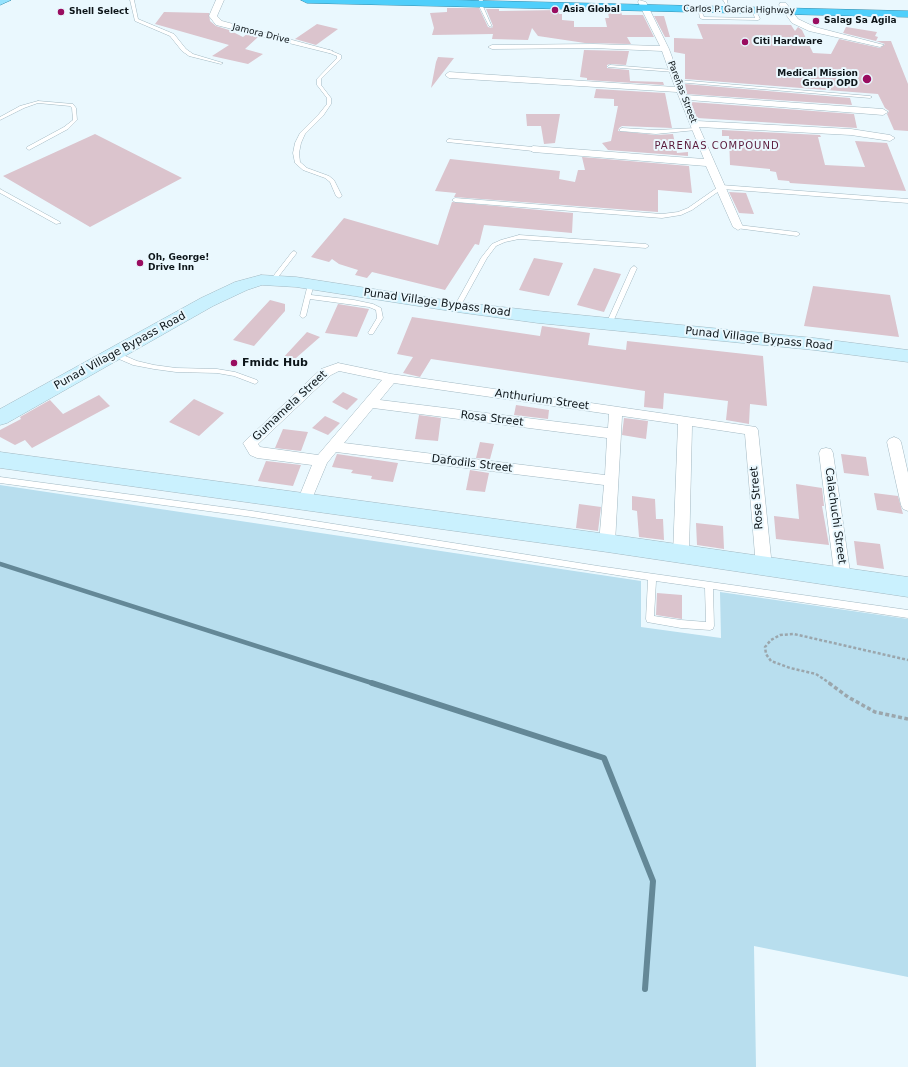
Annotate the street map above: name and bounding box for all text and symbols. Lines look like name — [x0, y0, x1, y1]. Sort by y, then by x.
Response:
street label: Carlos P. Garcia Highway — [683, 4, 795, 16]
marker: Asia Global — [550, 5, 560, 15]
place label: Asia Global — [563, 5, 620, 15]
marker: Shell Select — [56, 7, 66, 17]
place label: Shell Select — [69, 7, 129, 17]
marker: Salag Sa Agila — [811, 16, 821, 26]
place label: Salag Sa Agila — [824, 16, 897, 26]
street label: Jamora Drive — [231, 22, 291, 46]
marker: Citi Hardware — [740, 37, 750, 47]
place label: Citi Hardware — [753, 37, 823, 47]
street label: Pareñas Street — [665, 59, 699, 125]
place label: Medical Mission Group OPD — [777, 69, 858, 90]
marker: Medical Mission Group OPD — [861, 73, 873, 85]
district label: PAREÑAS COMPOUND — [654, 140, 780, 152]
place label: Oh, George! Drive Inn — [148, 253, 209, 274]
marker: Oh, George! Drive Inn — [135, 258, 145, 268]
street label: Punad Village Bypass Road — [363, 286, 511, 320]
street label: Punad Village Bypass Road — [52, 309, 188, 393]
street label: Punad Village Bypass Road — [685, 325, 833, 353]
place label: Fmidc Hub — [242, 356, 308, 370]
marker: Fmidc Hub — [229, 358, 239, 368]
street label: Gumamela Street — [250, 368, 330, 444]
street label: Anthurium Street — [494, 387, 590, 413]
street label: Rosa Street — [460, 409, 524, 429]
street label: Dafodils Street — [431, 452, 513, 476]
street label: Rose Street — [748, 466, 766, 530]
street label: Calachuchi Street — [822, 467, 848, 565]

